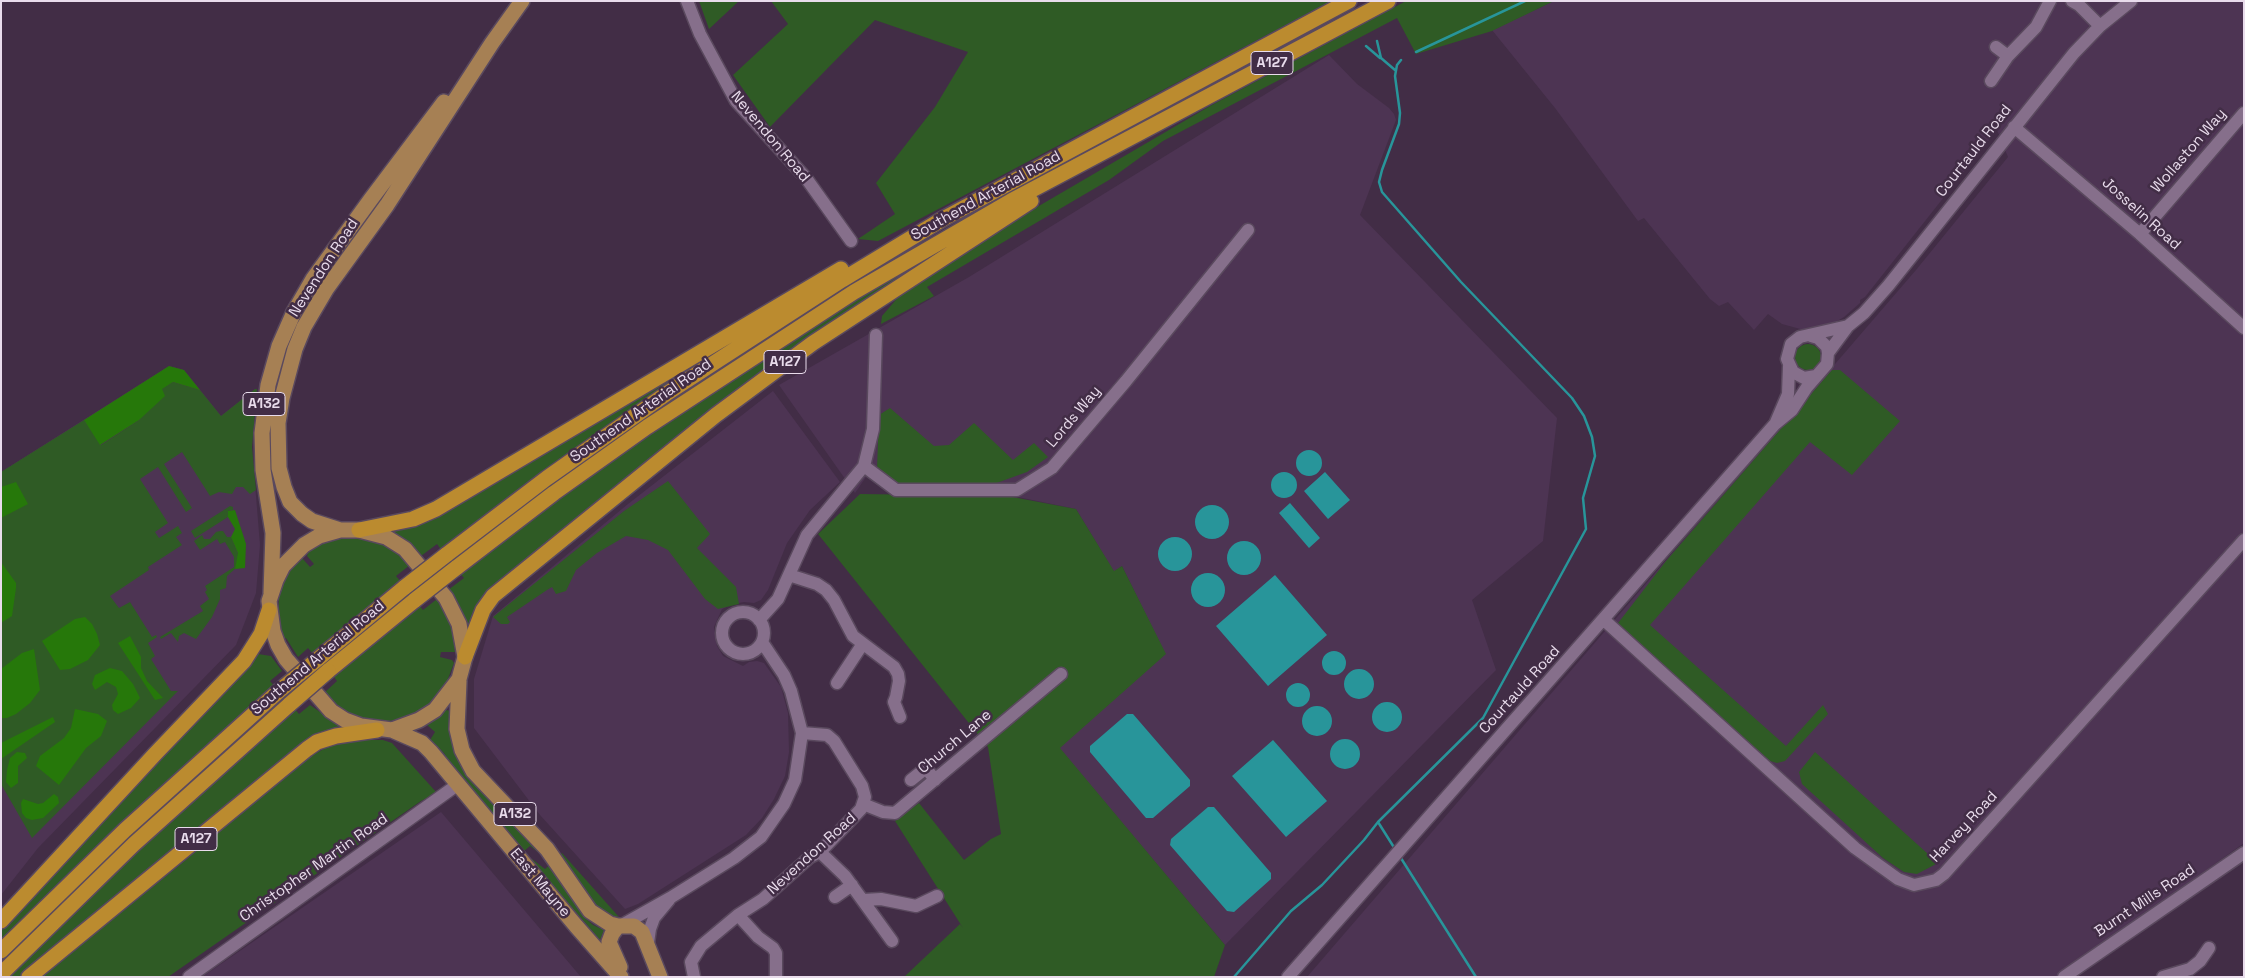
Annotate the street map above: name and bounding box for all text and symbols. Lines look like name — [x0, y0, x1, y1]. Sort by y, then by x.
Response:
road number: A127 — [1251, 52, 1293, 74]
street label: Nevendon Road — [727, 88, 813, 186]
street label: Courtauld Road — [1932, 101, 2016, 201]
street label: Wollaston Way — [2148, 105, 2230, 197]
street label: Southend Arterial Road — [908, 147, 1064, 245]
street label: Josselin Road — [2098, 174, 2184, 254]
street label: Nevendon Road — [286, 216, 362, 320]
road number: A127 — [764, 351, 806, 374]
street label: Southend Arterial Road — [567, 355, 715, 467]
street label: Lords Way — [1043, 383, 1105, 451]
road number: A132 — [243, 392, 285, 416]
street label: Southend Arterial Road — [248, 597, 388, 719]
street label: Courtauld Road — [1476, 642, 1564, 738]
street label: Church Lane — [915, 706, 995, 778]
street label: Harvey Road — [1927, 788, 2001, 866]
road number: A132 — [494, 802, 536, 826]
street label: Nevendon Road — [764, 809, 860, 899]
street label: Christopher Martin Road — [236, 810, 392, 926]
road number: A127 — [175, 828, 217, 851]
street label: East Mayne — [506, 845, 574, 921]
street label: Burnt Mills Road — [2091, 861, 2199, 941]

